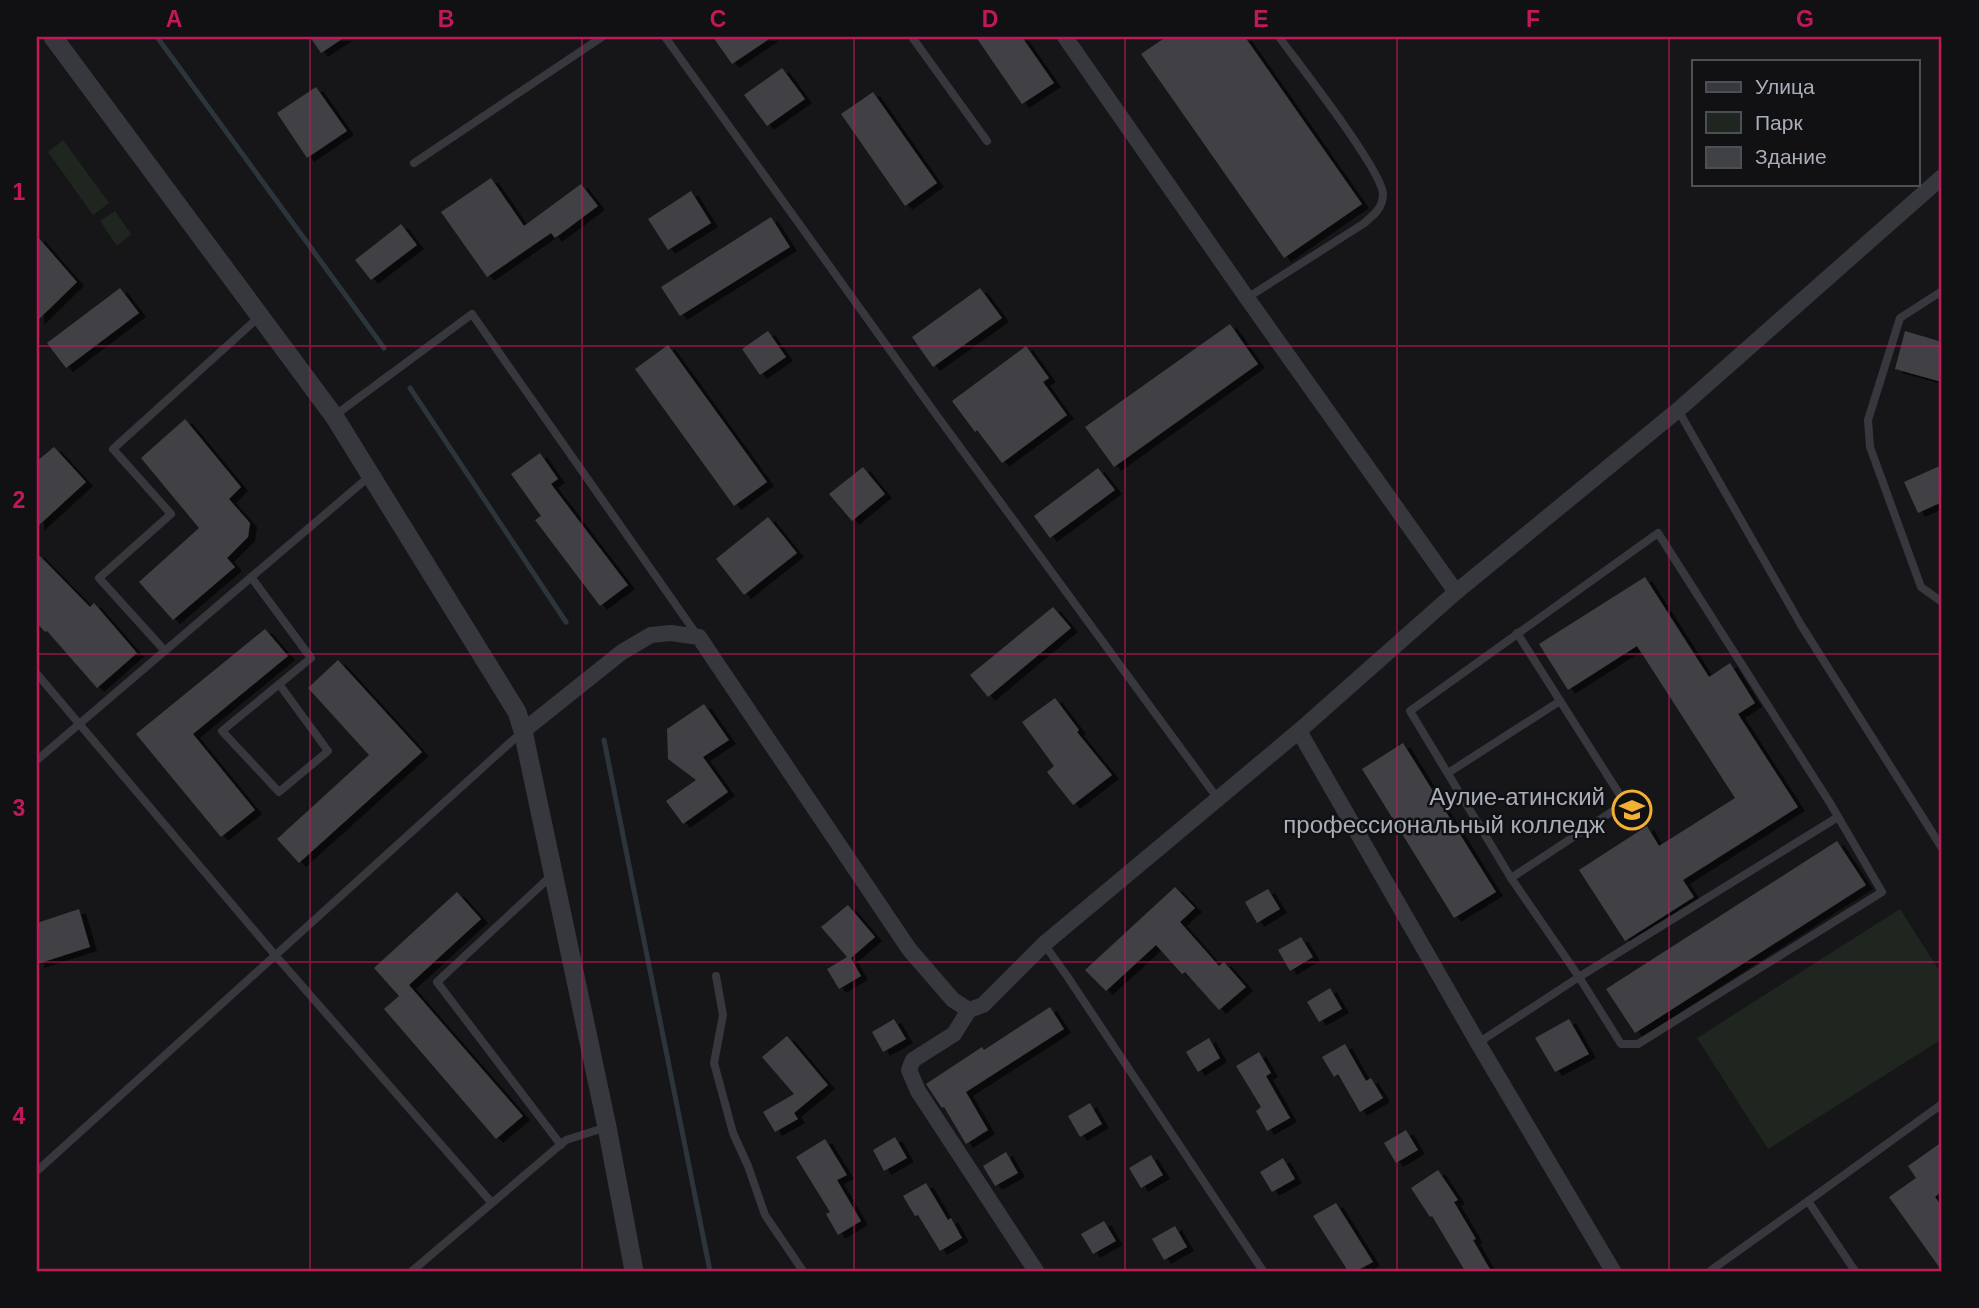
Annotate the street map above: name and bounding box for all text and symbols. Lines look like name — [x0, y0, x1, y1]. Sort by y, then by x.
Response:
text: A — [166, 6, 182, 32]
text: B — [438, 6, 454, 32]
text: C — [710, 6, 726, 32]
text: D — [982, 6, 998, 32]
text: E — [1253, 6, 1269, 32]
text: F — [1526, 6, 1540, 32]
text: G — [1796, 6, 1814, 32]
legend — [1692, 60, 1920, 186]
text: Улица — [1755, 75, 1815, 98]
text: Парк — [1755, 111, 1803, 134]
text: Здание — [1755, 145, 1827, 168]
text: 1 — [13, 179, 26, 205]
text: 2 — [13, 487, 25, 513]
place label: Аулие-атинский профессиональный колледж — [1283, 783, 1605, 838]
school or university icon: Аулие-атинский профессиональный колледж — [1611, 789, 1653, 831]
text: 3 — [13, 795, 25, 821]
text: 4 — [13, 1103, 26, 1129]

